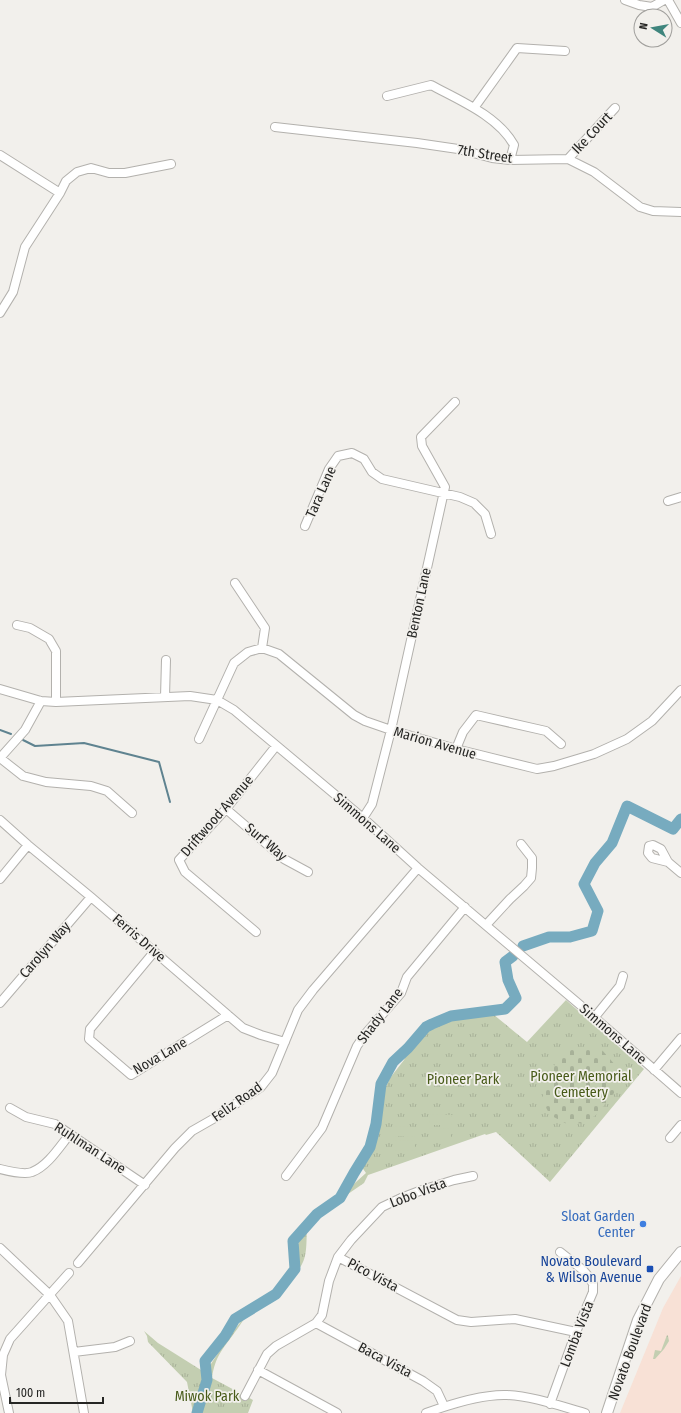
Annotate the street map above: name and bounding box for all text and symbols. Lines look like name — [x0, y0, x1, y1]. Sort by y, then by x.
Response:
north arrow — [633, 8, 673, 48]
text: N — [637, 22, 651, 31]
street label: Ike Court — [568, 108, 616, 158]
street label: 7th Street — [456, 141, 514, 167]
street label: Tara Lane — [302, 464, 340, 520]
street label: Benton Lane — [403, 566, 435, 640]
street label: Marion Avenue — [392, 723, 478, 763]
street label: Driftwood Avenue — [177, 772, 257, 860]
street label: Simmons Lane — [330, 789, 404, 857]
street label: Surf Way — [242, 820, 291, 865]
street label: Ferris Drive — [109, 910, 169, 966]
street label: Carolyn Way — [16, 918, 75, 982]
street label: Shady Lane — [354, 985, 407, 1047]
street label: Simmons Lane — [576, 1000, 650, 1068]
street label: Nova Lane — [130, 1034, 190, 1078]
park label: Pioneer Memorial Cemetery — [530, 1068, 632, 1101]
park label: Pioneer Park — [427, 1071, 500, 1088]
street label: Feliz Road — [209, 1079, 265, 1125]
street label: Ruhlman Lane — [51, 1119, 129, 1177]
street label: Lobo Vista — [387, 1174, 449, 1212]
place label: Sloat Garden Center — [561, 1208, 635, 1241]
marker: Sloat Garden Center — [638, 1219, 648, 1229]
place label: Novato Boulevard & Wilson Avenue — [541, 1253, 642, 1286]
street label: Pico Vista — [345, 1255, 401, 1296]
marker: Novato Boulevard & Wilson Avenue — [645, 1264, 655, 1274]
street label: Lomba Vista — [557, 1298, 597, 1369]
street label: Novato Boulevard — [605, 1301, 655, 1403]
street label: Baca Vista — [355, 1339, 415, 1381]
scale bar — [10, 1379, 103, 1405]
text: 100 m — [16, 1386, 45, 1400]
park label: Miwok Park — [175, 1388, 240, 1405]

